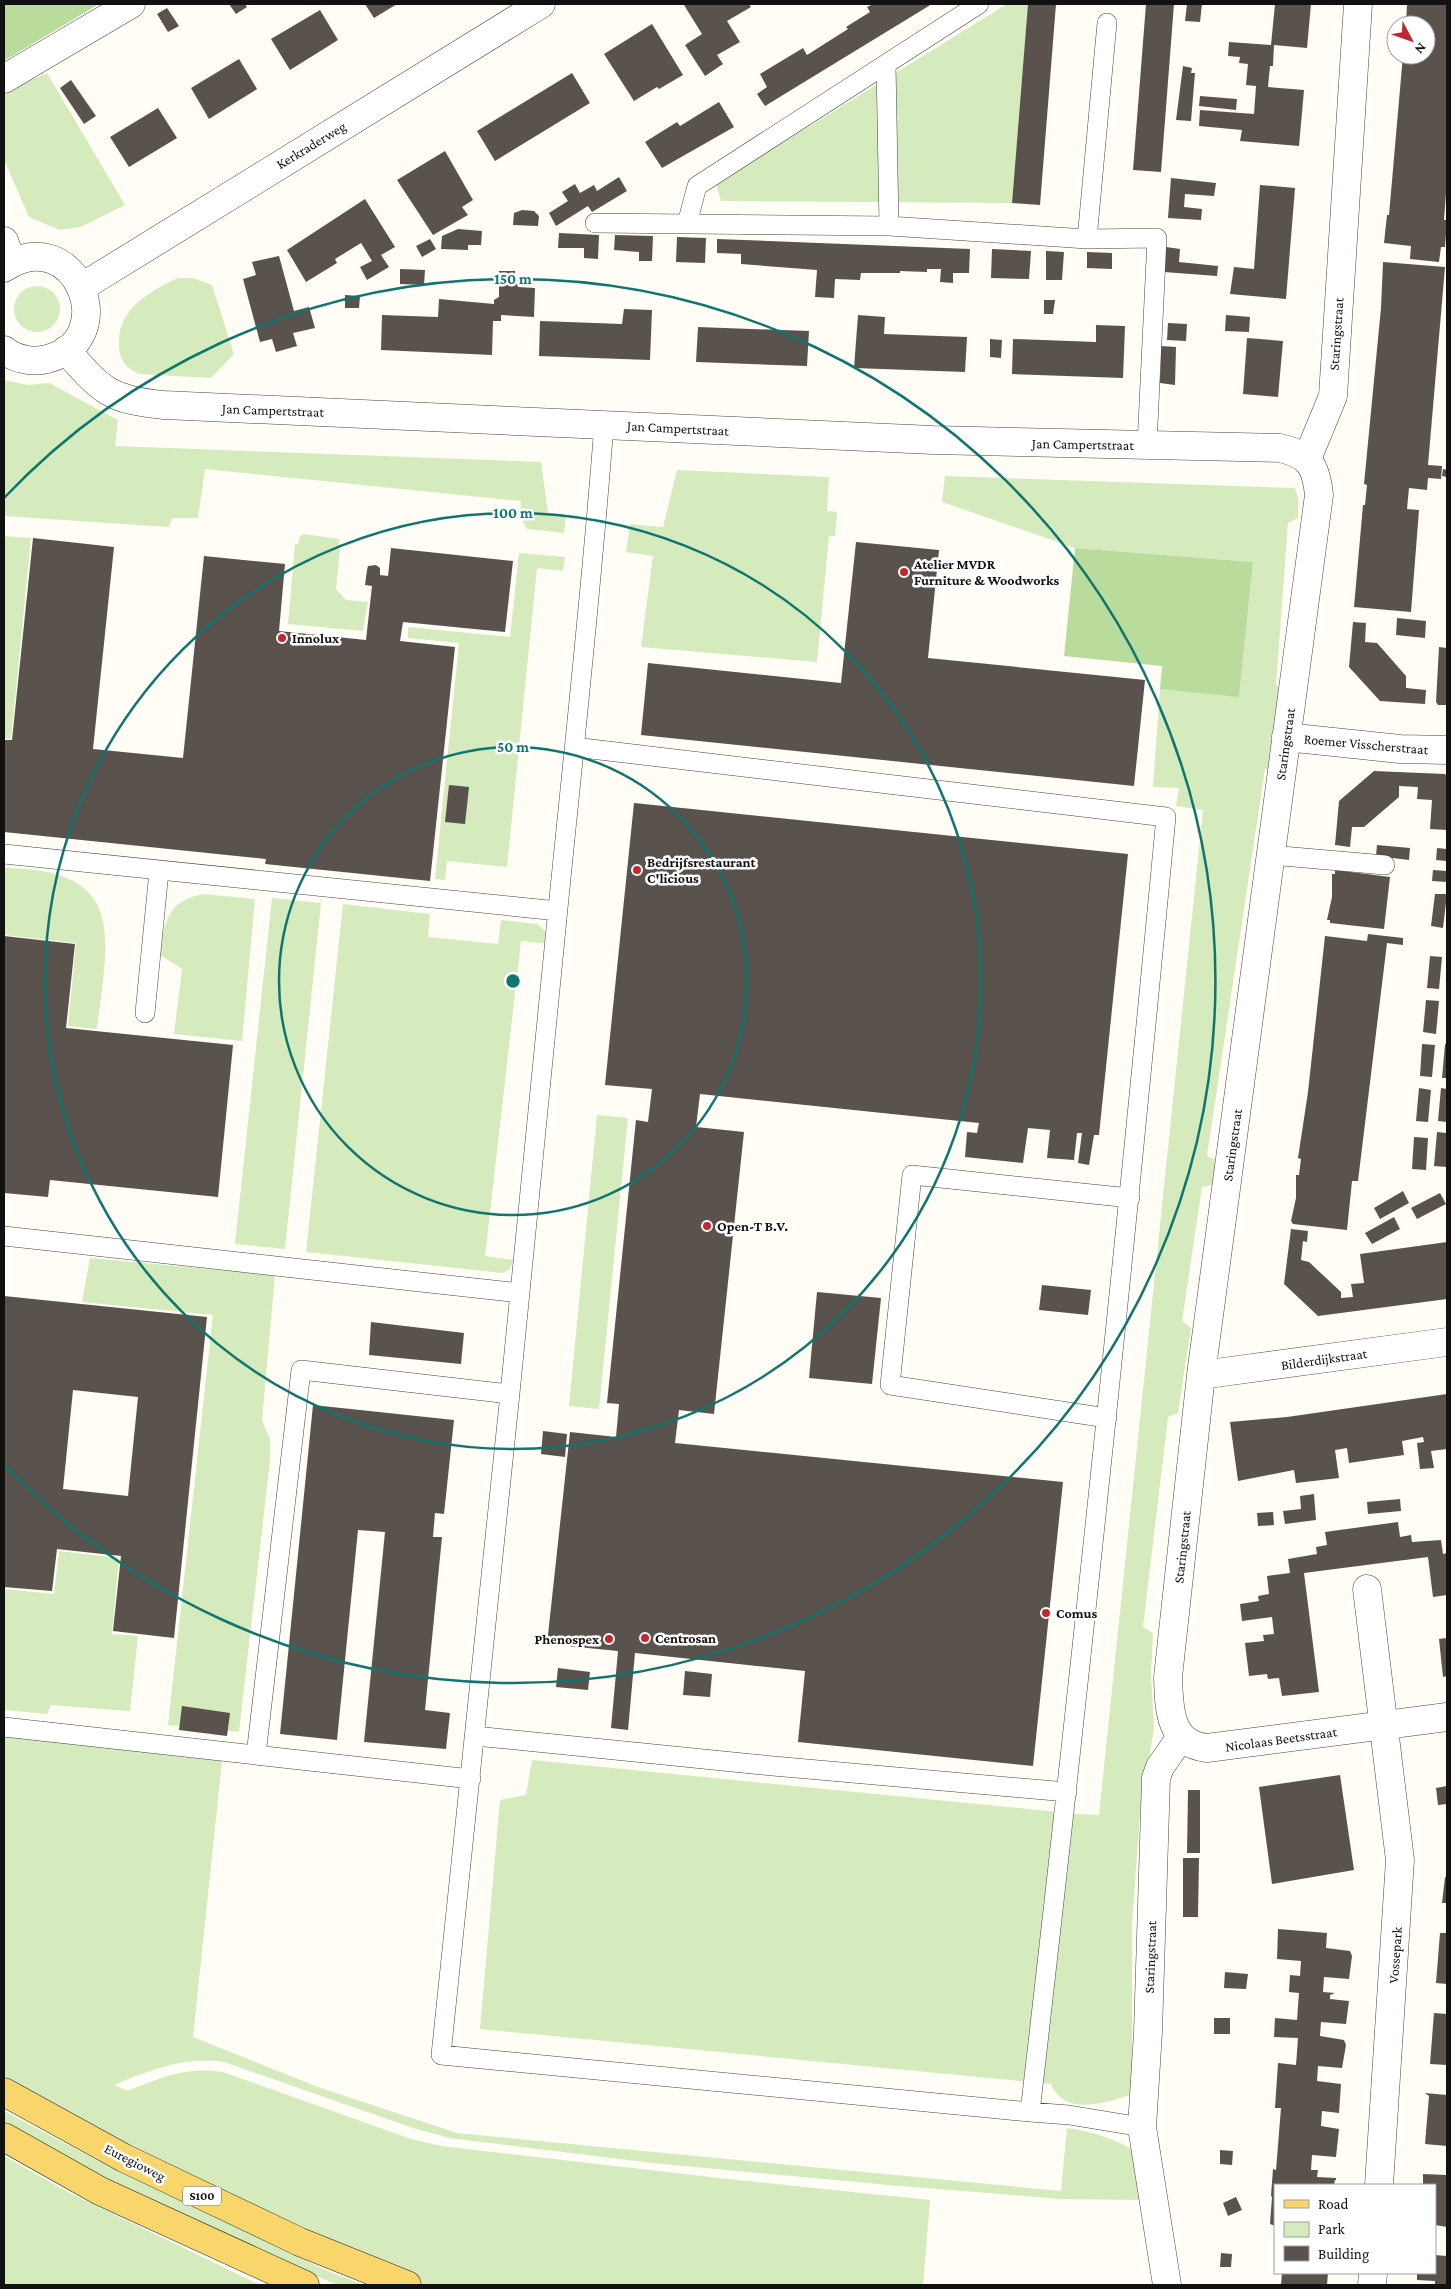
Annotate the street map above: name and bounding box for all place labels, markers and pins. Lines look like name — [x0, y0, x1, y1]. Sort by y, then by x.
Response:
place label: Atelier MVDR Furniture & Woodworks — [913, 556, 1059, 588]
marker: Atelier MVDR Furniture & Woodworks — [898, 566, 910, 578]
place label: Innolux — [292, 630, 340, 646]
marker: Innolux — [276, 632, 288, 644]
place label: Bedrijfsrestaurant C'licious — [647, 854, 757, 886]
marker: Bedrijfsrestaurant C'licious — [631, 864, 643, 876]
centre of rings — [504, 972, 522, 990]
place label: Open-T B.V. — [717, 1218, 788, 1234]
marker: Open-T B.V. — [701, 1220, 713, 1232]
place label: Comus — [1056, 1605, 1098, 1621]
marker: Comus — [1040, 1607, 1052, 1619]
place label: Centrosan — [655, 1630, 716, 1646]
place label: Phenospex — [535, 1631, 600, 1647]
marker: Centrosan — [639, 1632, 651, 1644]
marker: Phenospex — [603, 1633, 615, 1645]

